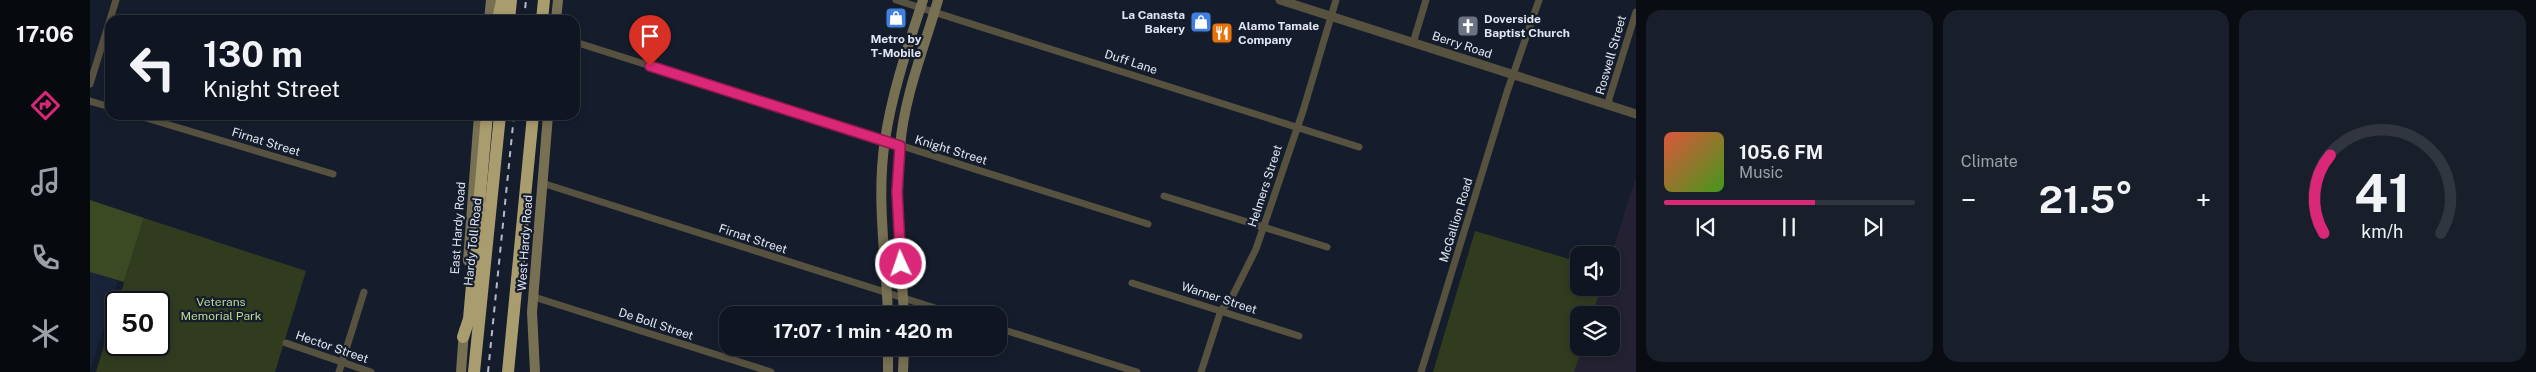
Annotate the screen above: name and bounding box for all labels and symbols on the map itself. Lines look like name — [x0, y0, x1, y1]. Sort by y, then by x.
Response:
shop icon: Metro by T-Mobile — [884, 6, 908, 30]
place label: La Canasta Bakery — [1122, 8, 1185, 36]
shop icon: La Canasta Bakery — [1189, 10, 1213, 34]
place label: Doverside Baptist Church — [1484, 12, 1570, 40]
street label: Roswell Street — [1593, 13, 1629, 96]
church icon: Doverside Baptist Church — [1456, 14, 1480, 38]
pin — [629, 15, 671, 66]
place label: Alamo Tamale Company — [1238, 19, 1319, 47]
restaurant icon: Alamo Tamale Company — [1210, 21, 1234, 45]
street label: Berry Road — [1430, 29, 1494, 61]
place label: Metro by T-Mobile — [871, 32, 922, 60]
street label: Duff Lane — [1103, 47, 1159, 77]
street label: Firnat Street — [230, 125, 302, 159]
street label: Knight Street — [913, 132, 989, 168]
street label: Helmers Street — [1245, 143, 1285, 229]
street label: McGallion Road — [1437, 176, 1475, 264]
street label: East Hardy Road — [448, 181, 468, 275]
street label: West Hardy Road — [515, 194, 535, 292]
street label: Hardy Toll Road — [461, 197, 485, 287]
street label: Firnat Street — [717, 221, 789, 257]
position arrow — [874, 237, 926, 289]
street label: Warner Street — [1179, 279, 1259, 317]
speed limit sign: 50 — [105, 291, 170, 356]
park label: Veterans Memorial Park — [181, 295, 262, 323]
street label: De Boll Street — [617, 305, 696, 343]
street label: Hector Street — [294, 328, 371, 366]

